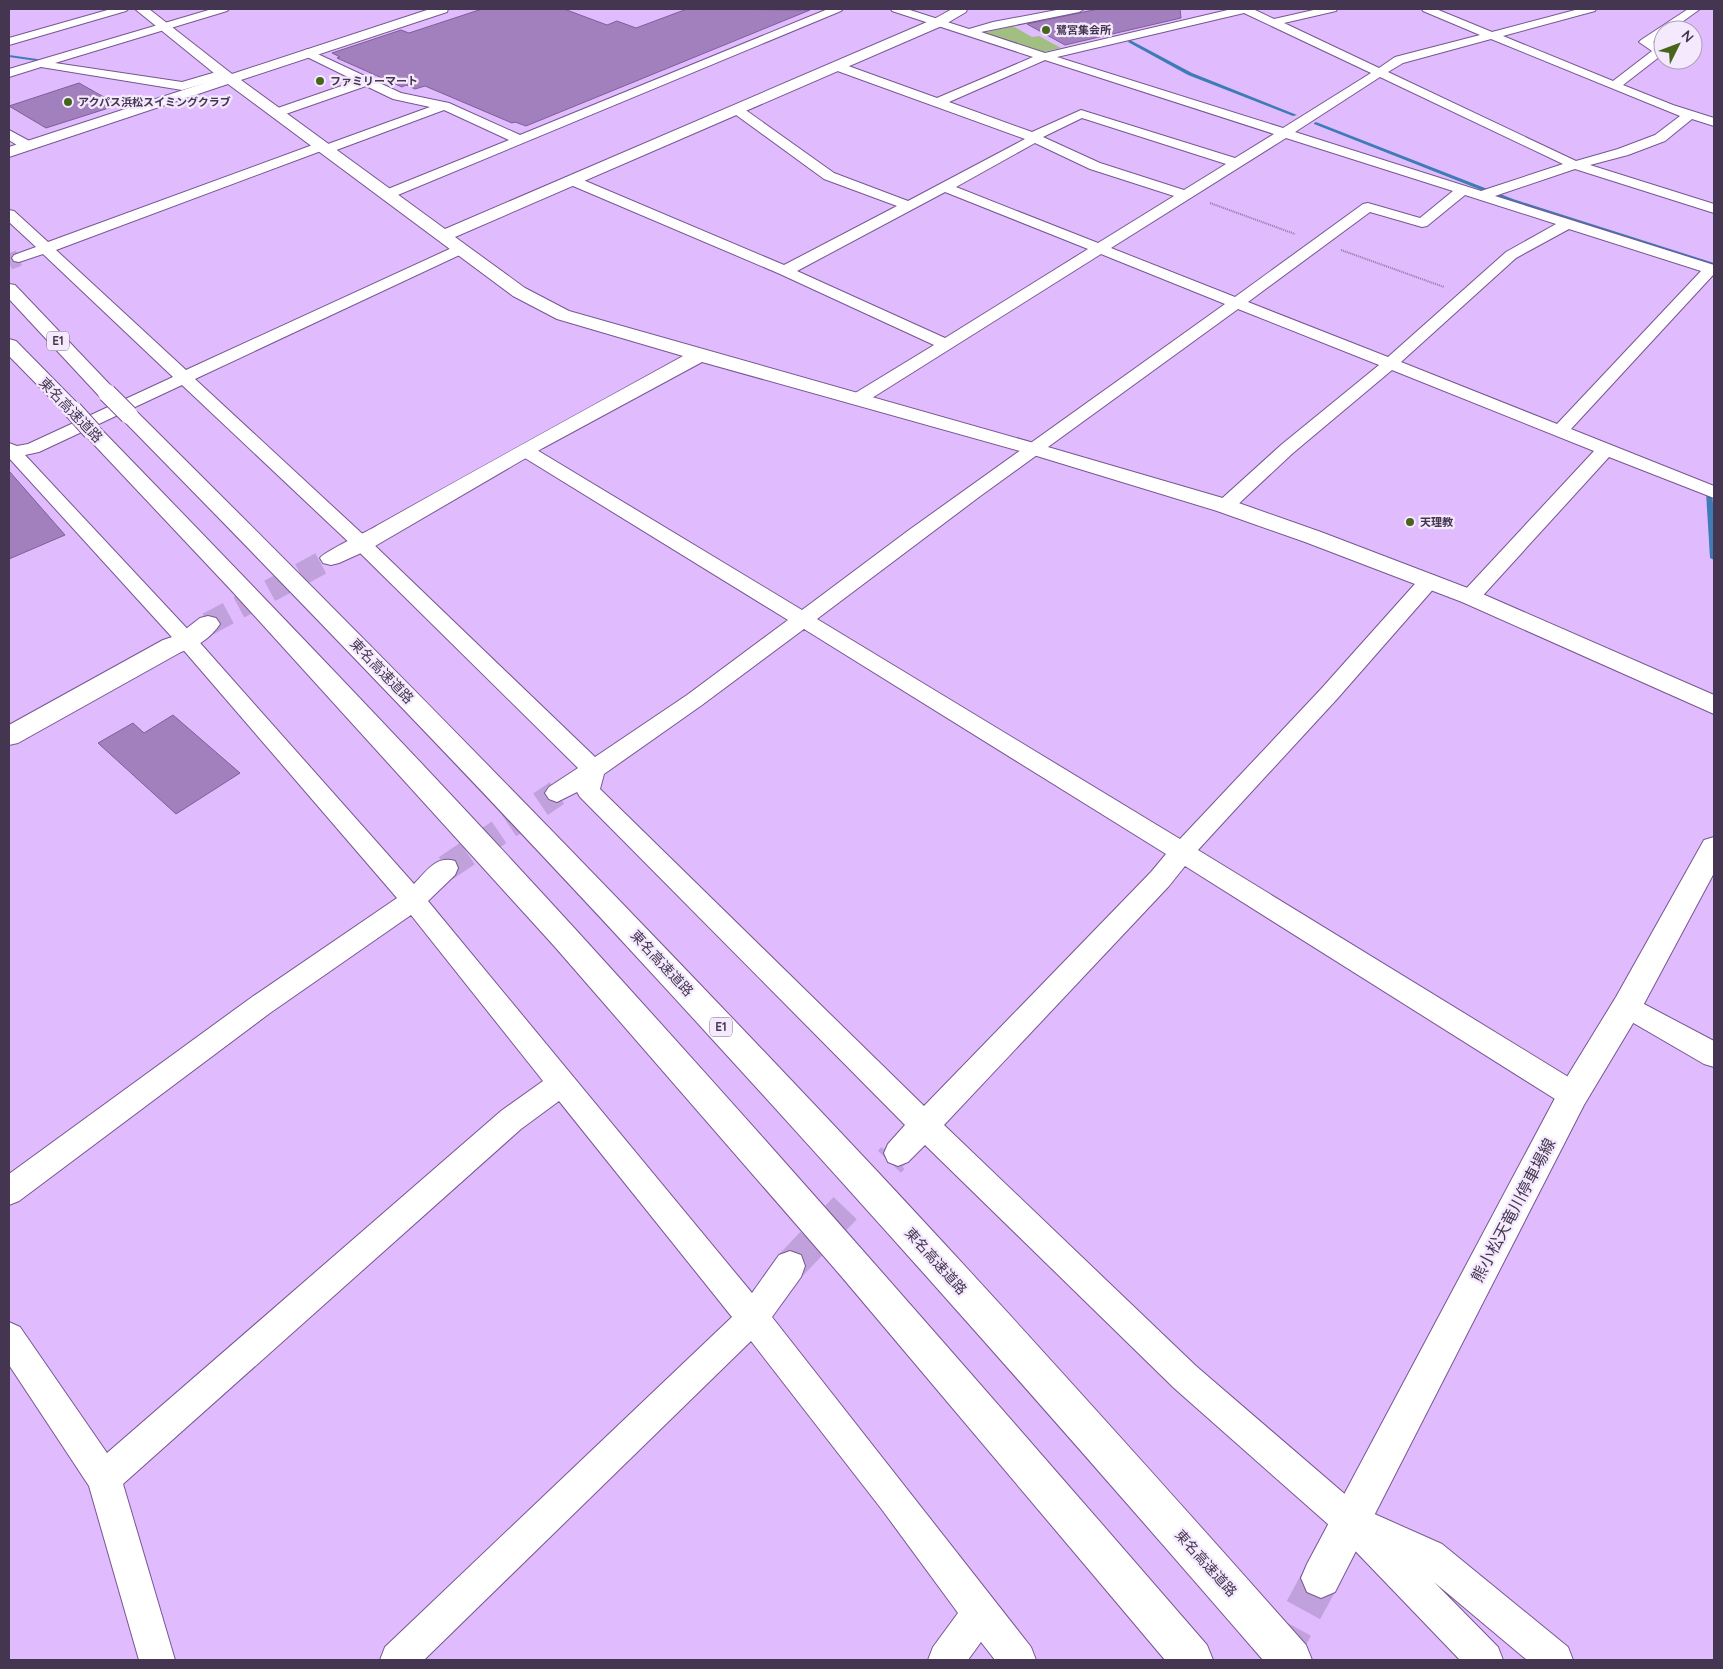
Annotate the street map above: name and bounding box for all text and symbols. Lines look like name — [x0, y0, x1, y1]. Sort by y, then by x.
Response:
north arrow — [1653, 20, 1703, 70]
place label: 鷺宮集会所 — [1056, 23, 1111, 37]
marker: 鷺宮集会所 — [1040, 24, 1052, 36]
text: N — [1678, 26, 1698, 46]
place label: ファミリーマート — [330, 74, 418, 88]
marker: ファミリーマート — [314, 75, 326, 87]
place label: アクパス浜松スイミングクラブ — [78, 95, 231, 109]
marker: アクパス浜松スイミングクラブ — [62, 96, 74, 108]
road number: E1 — [47, 332, 69, 351]
street label: 東名高速道路 — [35, 374, 107, 446]
place label: 天理教 — [1420, 515, 1453, 529]
marker: 天理教 — [1404, 516, 1416, 528]
street label: 東名高速道路 — [346, 635, 418, 707]
street label: 東名高速道路 — [627, 926, 697, 1000]
road number: E1 — [710, 1018, 732, 1036]
street label: 熊小松天竜川停車場線 — [1467, 1135, 1559, 1285]
street label: 東名高速道路 — [901, 1224, 971, 1298]
street label: 東名高速道路 — [1171, 1526, 1241, 1600]

